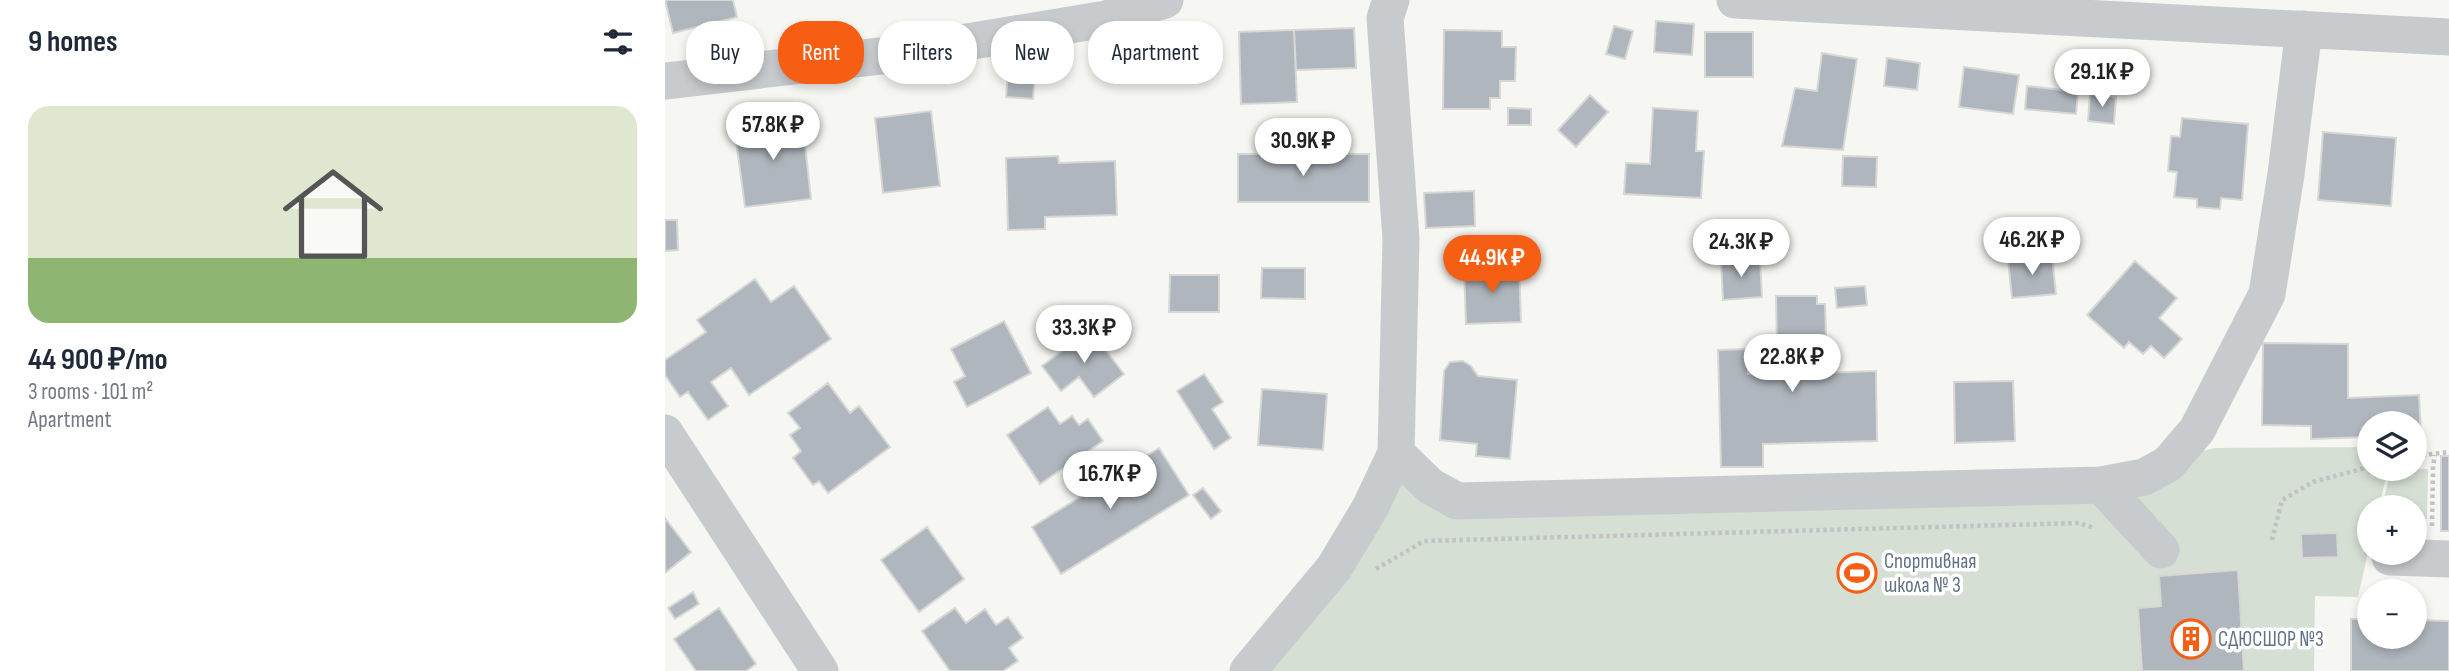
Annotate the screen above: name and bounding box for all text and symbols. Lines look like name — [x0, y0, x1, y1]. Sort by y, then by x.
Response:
chip: Buy — [686, 21, 764, 84]
chip: Rent — [778, 21, 864, 84]
chip: Filters — [878, 21, 977, 84]
chip: New — [991, 21, 1074, 84]
chip: Apartment — [1088, 21, 1223, 84]
icon: filters — [599, 23, 637, 61]
text: 9 homes — [28, 24, 118, 60]
pin: 29.1K ₽ — [2037, 50, 2167, 109]
text: 29.1K ₽ — [2070, 58, 2134, 86]
pin: 57.8K ₽ — [708, 102, 838, 162]
text: 57.8K ₽ — [742, 111, 804, 139]
pin: 30.9K ₽ — [1238, 118, 1368, 178]
text: 30.9K ₽ — [1271, 127, 1335, 155]
icon: home — [270, 151, 396, 277]
pin: 46.2K ₽ — [1967, 218, 2097, 277]
pin: 24.3K ₽ — [1676, 219, 1806, 279]
text: 46.2K ₽ — [1999, 226, 2065, 254]
text: 24.3K ₽ — [1709, 228, 1773, 256]
pin: 44.9K ₽ — [1427, 236, 1557, 295]
text: 44.9K ₽ — [1459, 244, 1525, 272]
pin: 33.3K ₽ — [1019, 306, 1149, 365]
text: 33.3K ₽ — [1052, 314, 1116, 342]
pin: 22.8K ₽ — [1727, 334, 1857, 394]
text: 44 900 ₽/mo — [28, 342, 168, 378]
text: 22.8K ₽ — [1760, 343, 1824, 371]
text: 3 rooms · 101 m² — [28, 378, 153, 406]
text: Apartment — [28, 406, 112, 434]
map controls — [2357, 411, 2427, 649]
button: layers — [2357, 411, 2427, 481]
pin: 16.7K ₽ — [1045, 452, 1175, 511]
text: 16.7K ₽ — [1079, 460, 1141, 488]
button: + — [2357, 495, 2427, 565]
place label: Спортивная школа № 3 — [1884, 549, 1977, 598]
sports icon: Спортивная школа № 3 — [1836, 552, 1878, 594]
button: − — [2357, 579, 2427, 649]
building icon: СДЮСШОР №3 — [2170, 618, 2212, 660]
place label: СДЮСШОР №3 — [2218, 627, 2324, 652]

